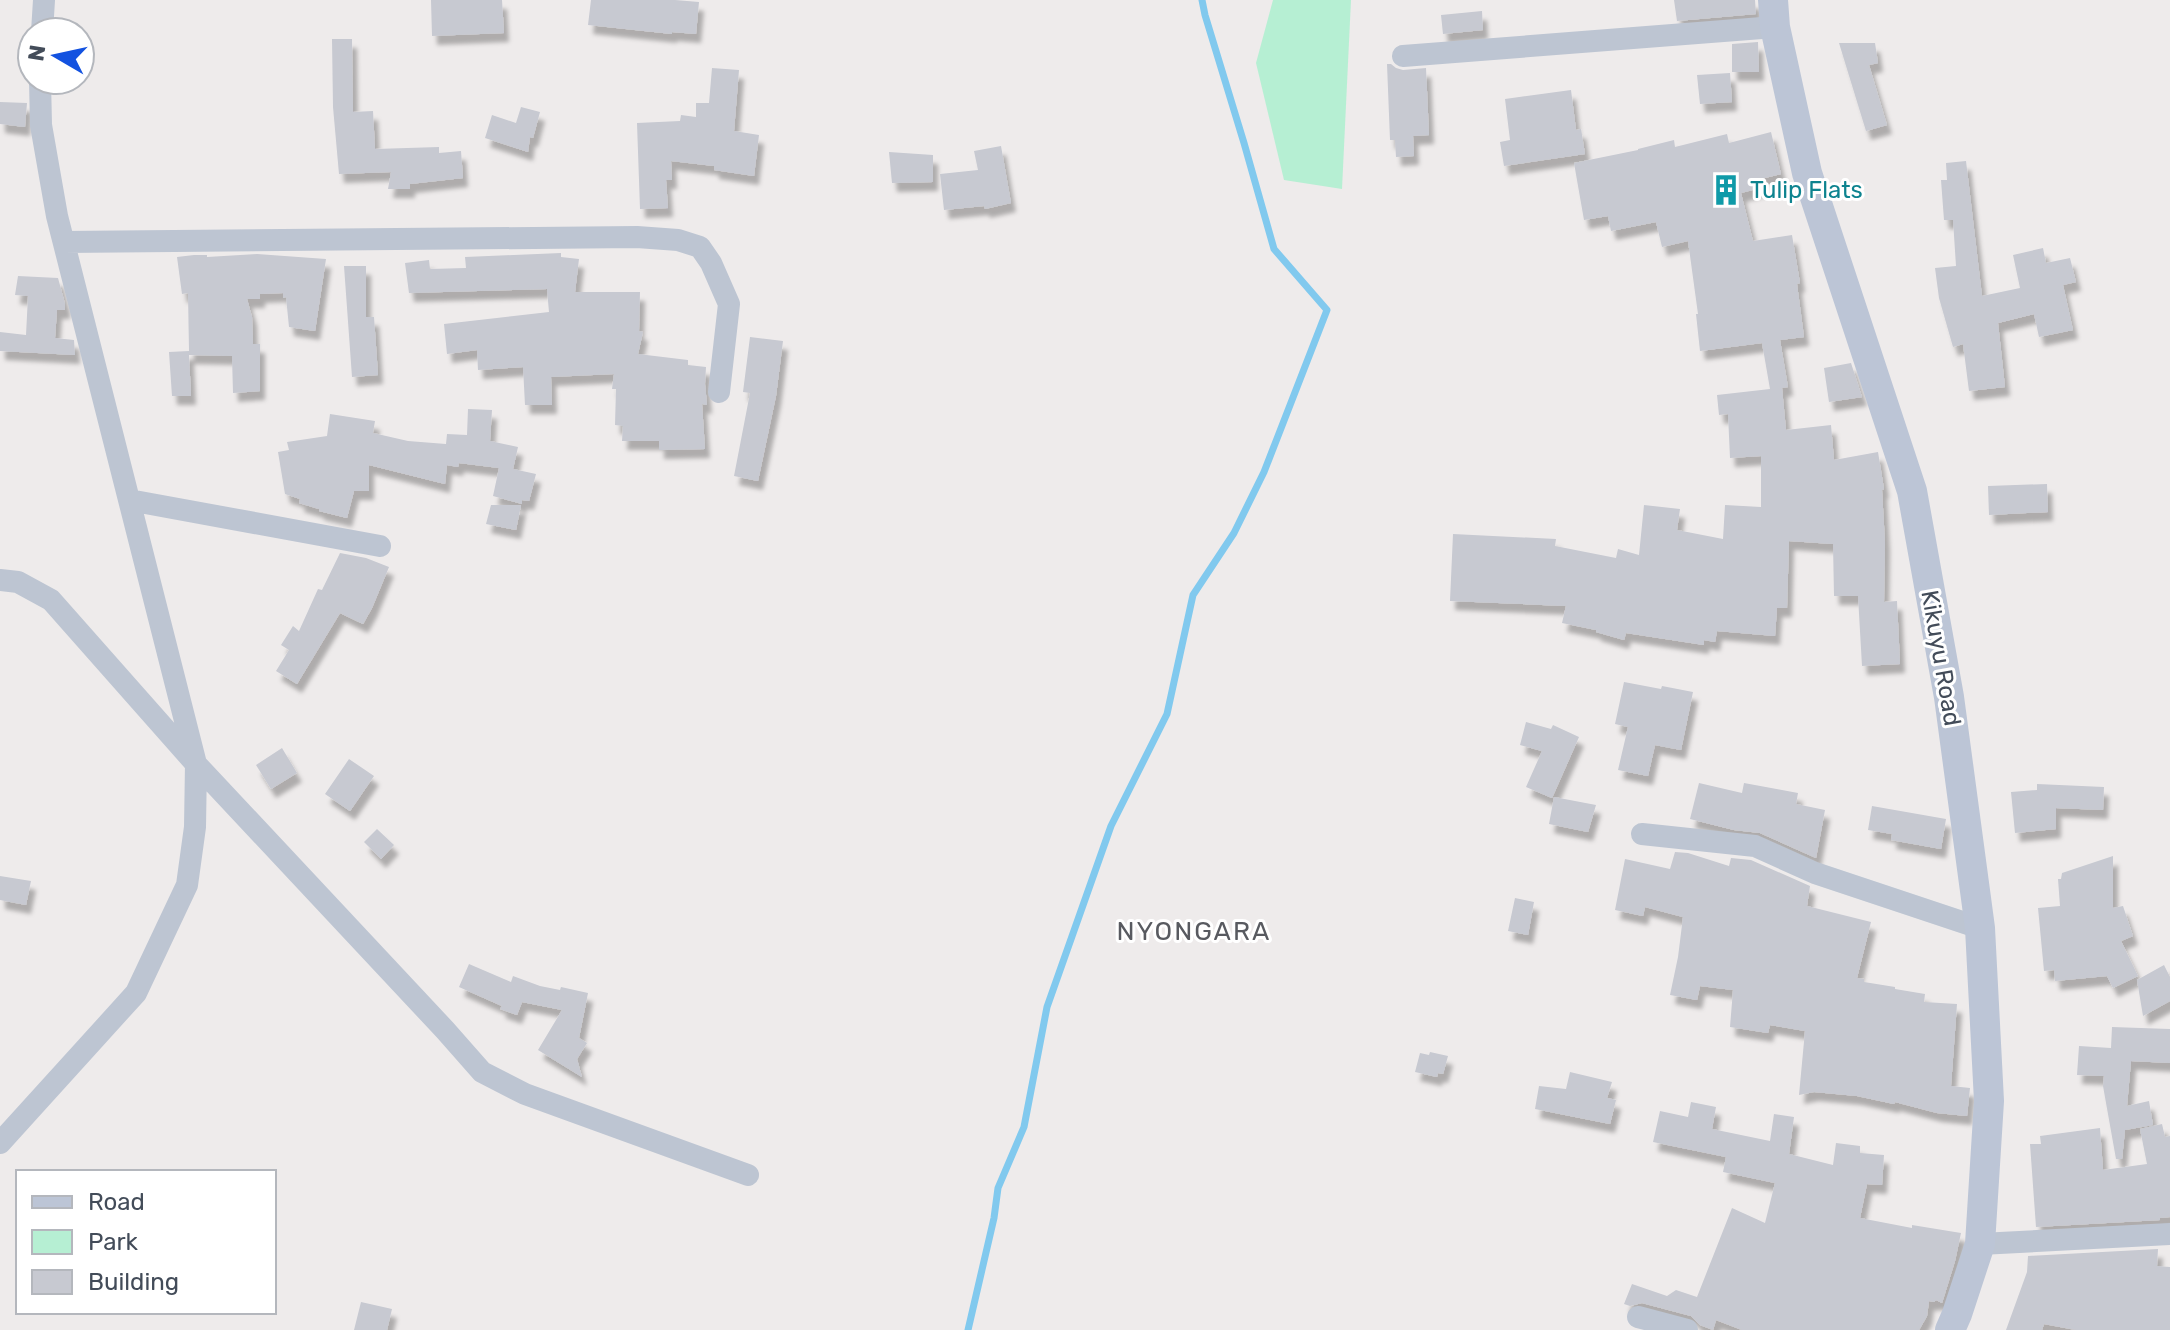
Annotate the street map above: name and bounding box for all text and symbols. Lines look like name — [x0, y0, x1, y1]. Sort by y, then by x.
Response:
north arrow — [16, 16, 96, 96]
text: N — [22, 43, 51, 63]
building icon: Tulip Flats — [1709, 173, 1743, 207]
place label: Tulip Flats — [1750, 176, 1863, 204]
street label: Kikuyu Road — [1915, 588, 1967, 728]
district label: NYONGARA — [1116, 916, 1272, 947]
legend — [16, 1170, 276, 1314]
text: Road — [88, 1188, 145, 1216]
text: Park — [88, 1228, 139, 1256]
text: Building — [88, 1268, 179, 1296]

